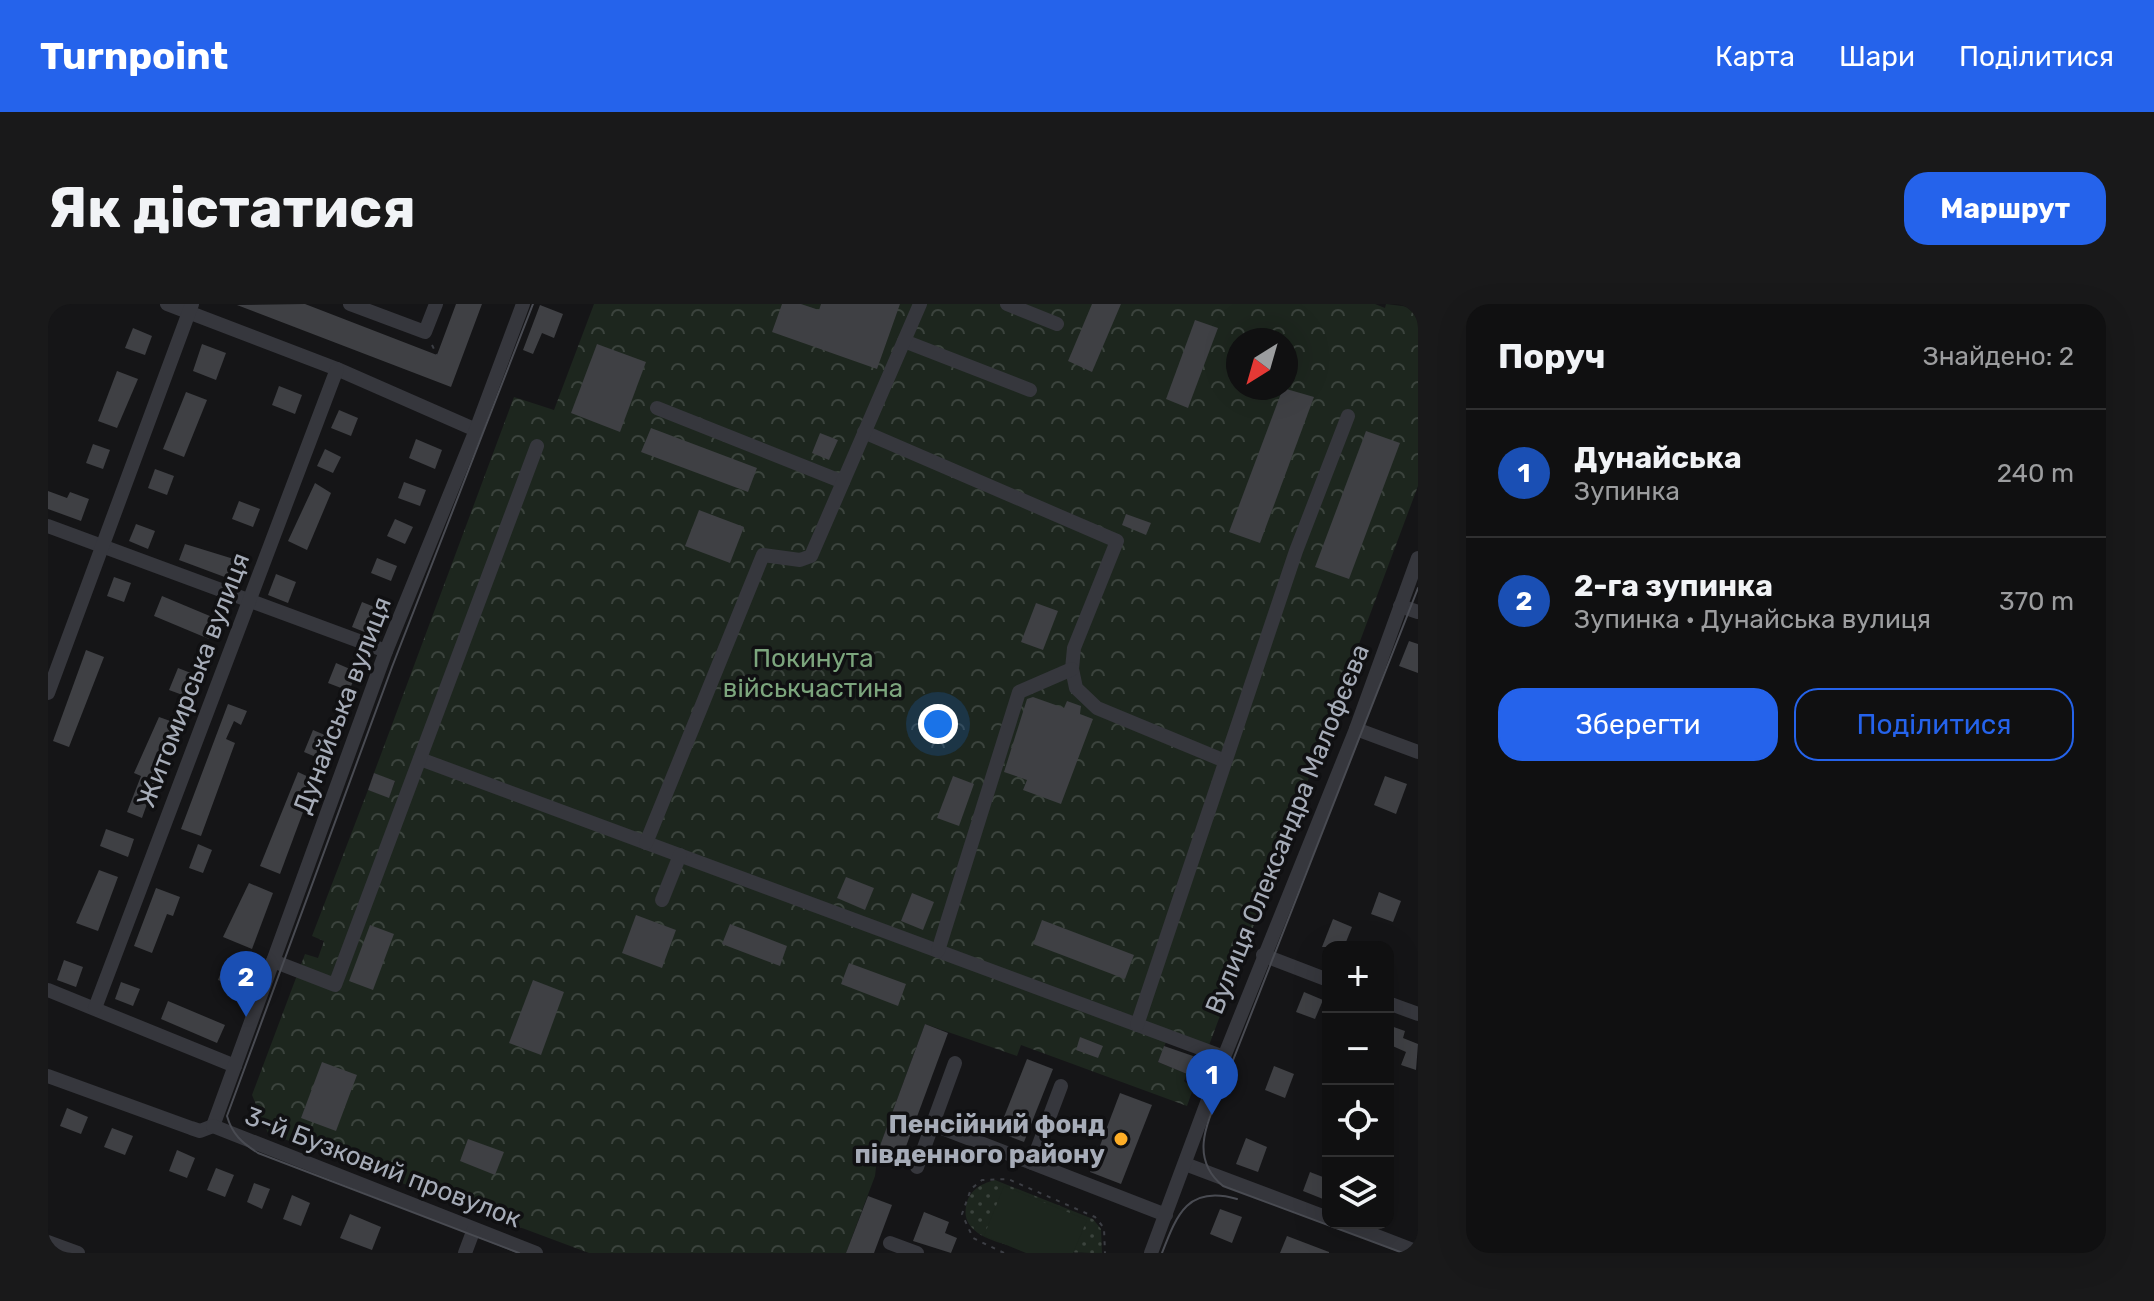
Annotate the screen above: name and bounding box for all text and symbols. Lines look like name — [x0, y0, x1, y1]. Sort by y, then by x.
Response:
text: Turnpoint — [40, 33, 228, 79]
text: Карта — [1715, 40, 1795, 73]
text: Шари — [1839, 40, 1915, 73]
text: Поділитися — [1959, 40, 2114, 73]
button: Маршрут — [1904, 172, 2106, 245]
text: Як дістатися — [48, 175, 416, 241]
north arrow — [1226, 328, 1298, 400]
text: Поруч — [1498, 336, 1606, 377]
text: Знайдено: 2 — [1923, 341, 2074, 372]
text: Дунайська — [1574, 440, 1742, 476]
text: 1 — [1518, 458, 1530, 489]
text: 240 m — [1997, 458, 2074, 489]
text: Зупинка — [1574, 476, 1680, 507]
street label: Житомирська вулиця — [131, 549, 256, 812]
text: 2-га зупинка — [1574, 568, 1773, 604]
text: 2 — [1516, 586, 1532, 617]
text: 370 m — [1999, 586, 2074, 617]
street label: Дунайська вулиця — [287, 592, 398, 818]
text: Зупинка · Дунайська вулиця — [1574, 604, 1931, 635]
street label: Вулиця Олександра Малофєєва — [1199, 640, 1376, 1019]
park label: Покинута військчастина — [723, 643, 903, 704]
button: Зберегти — [1498, 688, 1778, 761]
button: Поділитися — [1794, 688, 2074, 761]
your location — [918, 704, 958, 744]
map controls — [1322, 941, 1394, 1229]
button: + — [1322, 941, 1394, 1013]
pin: 2 — [220, 951, 272, 1017]
button: − — [1322, 1013, 1394, 1085]
pin: 1 — [1186, 1049, 1238, 1115]
button: locate — [1322, 1085, 1394, 1157]
street label: 3-й Бузковий провулок — [240, 1100, 525, 1235]
place label: Пенсійний фонд південного району — [854, 1109, 1105, 1170]
marker: Пенсійний фонд південного району — [1112, 1130, 1130, 1148]
button: layers — [1322, 1157, 1394, 1229]

